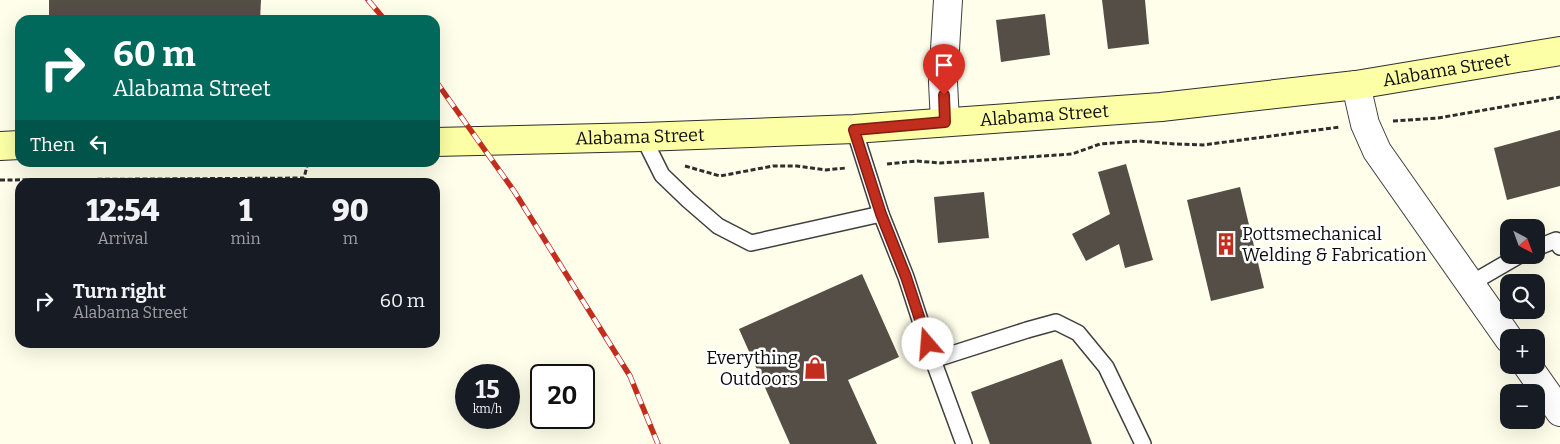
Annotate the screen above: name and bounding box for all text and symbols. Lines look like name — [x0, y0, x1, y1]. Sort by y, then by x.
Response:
text: 60 m — [113, 33, 196, 75]
icon: right — [30, 35, 95, 100]
pin — [923, 44, 965, 95]
street label: Alabama Street — [1381, 48, 1513, 91]
icon: arrive — [930, 51, 958, 79]
text: Alabama Street — [113, 75, 271, 102]
street label: Alabama Street — [979, 100, 1110, 131]
street label: Alabama Street — [575, 124, 705, 150]
icon: left — [85, 130, 113, 158]
text: Then — [30, 133, 75, 156]
text: 12:54 — [86, 193, 159, 229]
text: 1 — [239, 193, 252, 229]
text: 90 — [332, 193, 369, 229]
north arrow — [1500, 219, 1545, 264]
map controls — [1500, 219, 1545, 429]
place label: Pottsmechanical Welding & Fabrication — [1242, 223, 1427, 266]
text: Arrival — [97, 229, 148, 248]
text: min — [231, 229, 261, 248]
text: m — [343, 229, 358, 248]
building icon: Pottsmechanical Welding & Fabrication — [1213, 231, 1239, 257]
button: search — [1500, 274, 1545, 319]
text: Turn right — [73, 280, 166, 303]
icon: right — [30, 287, 58, 315]
text: 60 m — [380, 289, 425, 312]
text: Alabama Street — [73, 303, 188, 322]
position arrow — [901, 317, 953, 369]
button: + — [1500, 329, 1545, 374]
place label: Everything Outdoors — [706, 347, 798, 390]
shop icon: Everything Outdoors — [802, 355, 828, 381]
speed limit sign: 20 — [530, 364, 595, 429]
text: 15 — [475, 375, 500, 405]
button: − — [1500, 384, 1545, 429]
text: km/h — [473, 402, 502, 416]

